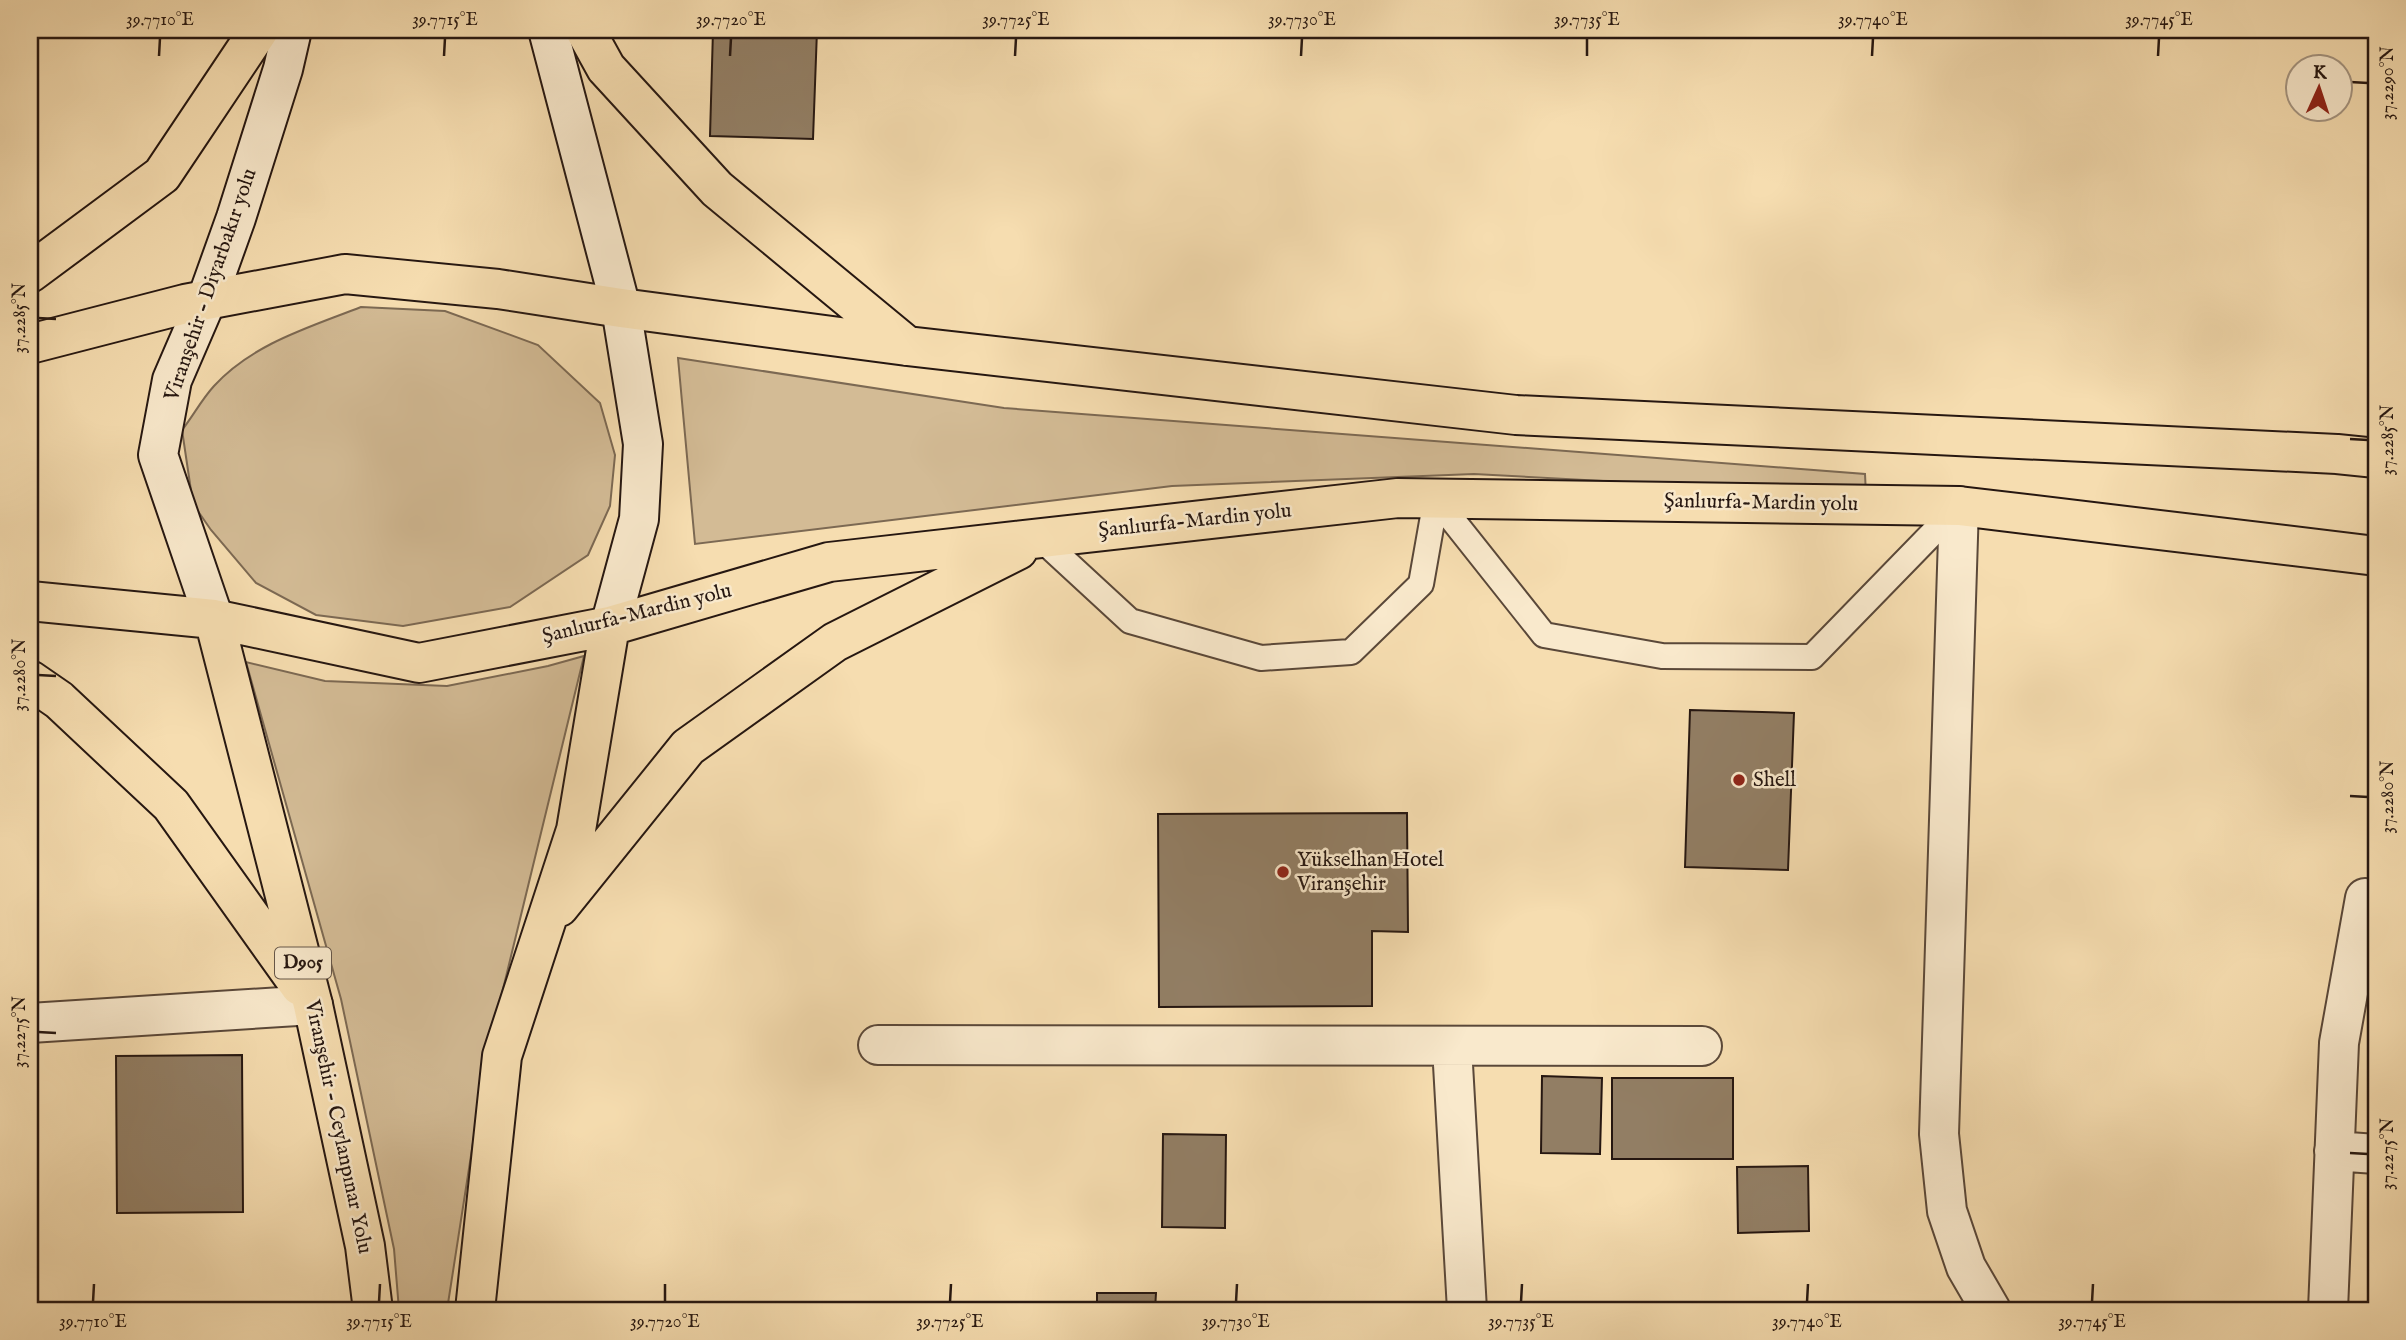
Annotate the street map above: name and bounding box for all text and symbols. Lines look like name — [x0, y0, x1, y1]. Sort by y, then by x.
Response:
text: 39.7710°E — [126, 9, 194, 32]
text: 39.7715°E — [412, 9, 478, 32]
text: 39.7720°E — [696, 9, 766, 32]
text: 39.7725°E — [982, 9, 1050, 32]
text: 39.7730°E — [1268, 9, 1336, 32]
text: 39.7735°E — [1554, 9, 1620, 32]
text: 39.7740°E — [1838, 9, 1908, 32]
text: 39.7745°E — [2125, 9, 2193, 32]
text: 37.2290°N — [2377, 46, 2400, 120]
north arrow — [2284, 52, 2354, 122]
text: K — [2312, 61, 2329, 85]
street label: Viranşehir - Diyarbakır yolu — [158, 165, 264, 406]
text: 37.2285°N — [9, 282, 32, 353]
text: 37.2285°N — [2377, 404, 2400, 475]
street label: Şanlıurfa-Mardin yolu — [1664, 488, 1858, 518]
street label: Şanlıurfa-Mardin yolu — [1097, 497, 1293, 545]
street label: Şanlıurfa-Mardin yolu — [539, 577, 735, 651]
text: 37.2280°N — [9, 638, 32, 712]
text: 37.2280°N — [2377, 760, 2400, 834]
place label: Shell — [1753, 767, 1796, 794]
marker: Shell — [1731, 772, 1747, 788]
place label: Yükselhan Hotel Viranşehir — [1296, 847, 1444, 898]
marker: Yükselhan Hotel Viranşehir — [1275, 864, 1291, 880]
road number: D905 — [275, 948, 331, 979]
text: 37.2275°N — [9, 996, 32, 1068]
street label: Viranşehir - Ceylanpınar Yolu — [298, 997, 378, 1257]
text: 37.2275°N — [2377, 1118, 2400, 1190]
text: 39.7710°E — [59, 1311, 127, 1334]
text: 39.7715°E — [346, 1311, 412, 1334]
text: 39.7720°E — [630, 1311, 700, 1334]
text: 39.7725°E — [916, 1311, 984, 1334]
text: 39.7730°E — [1202, 1311, 1270, 1334]
text: 39.7735°E — [1488, 1311, 1554, 1334]
text: 39.7740°E — [1772, 1311, 1842, 1334]
text: 39.7745°E — [2058, 1311, 2126, 1334]

